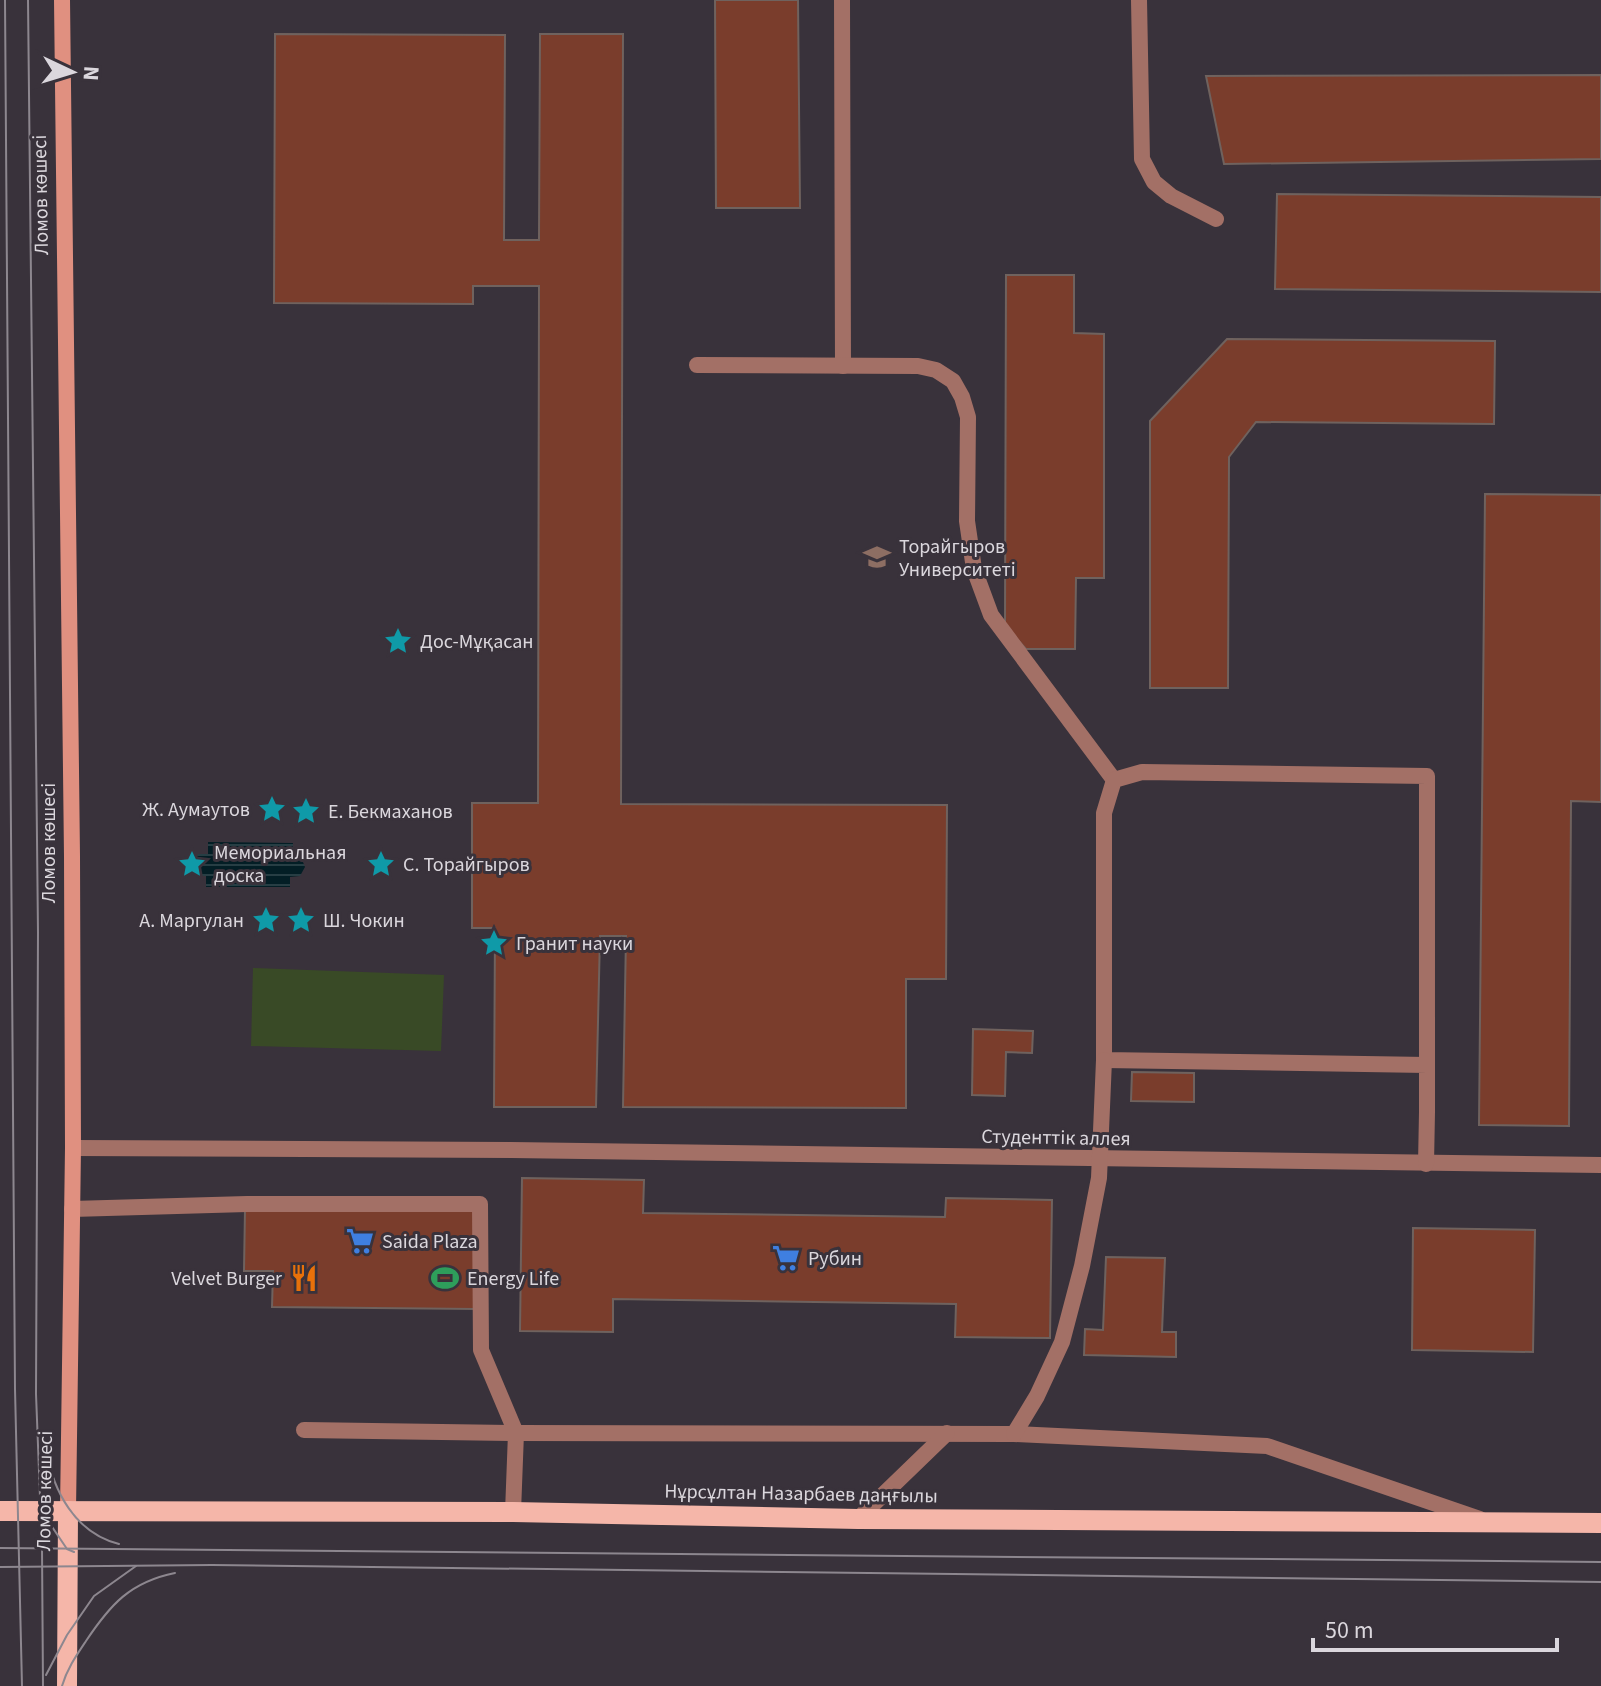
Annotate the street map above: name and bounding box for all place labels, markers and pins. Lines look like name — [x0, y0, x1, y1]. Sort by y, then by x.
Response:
place label: Торайгыров Университеті — [899, 533, 1016, 584]
school or university icon: Торайгыров Университеті — [862, 542, 892, 572]
place icon: Дос-Мұқасан — [383, 626, 413, 656]
place label: Дос-Мұқасан — [420, 628, 534, 656]
place icon: Ж. Аумаутов — [257, 794, 287, 824]
place label: Ж. Аумаутов — [142, 796, 250, 824]
place icon: Е. Бекмаханов — [291, 796, 321, 826]
place label: Е. Бекмаханов — [328, 798, 453, 826]
place label: Мемориальная доска — [214, 839, 347, 890]
place icon: Мемориальная доска — [177, 849, 207, 879]
place icon: С. Торайгыров — [366, 849, 396, 879]
place label: С. Торайгыров — [403, 851, 530, 879]
place icon: А. Маргулан — [251, 905, 281, 935]
place icon: Ш. Чокин — [286, 905, 316, 935]
place label: А. Маргулан — [139, 907, 244, 935]
place label: Ш. Чокин — [323, 907, 405, 935]
place icon: Гранит науки — [479, 928, 509, 958]
place label: Гранит науки — [516, 930, 633, 958]
supermarket icon: Saida Plaza — [345, 1226, 375, 1256]
place label: Saida Plaza — [382, 1228, 478, 1256]
supermarket icon: Рубин — [771, 1243, 801, 1273]
place label: Рубин — [808, 1245, 862, 1273]
restaurant icon: Velvet Burger — [289, 1263, 319, 1293]
sports icon: Energy Life — [430, 1263, 460, 1293]
place label: Velvet Burger — [171, 1265, 282, 1293]
place label: Energy Life — [467, 1265, 559, 1293]

